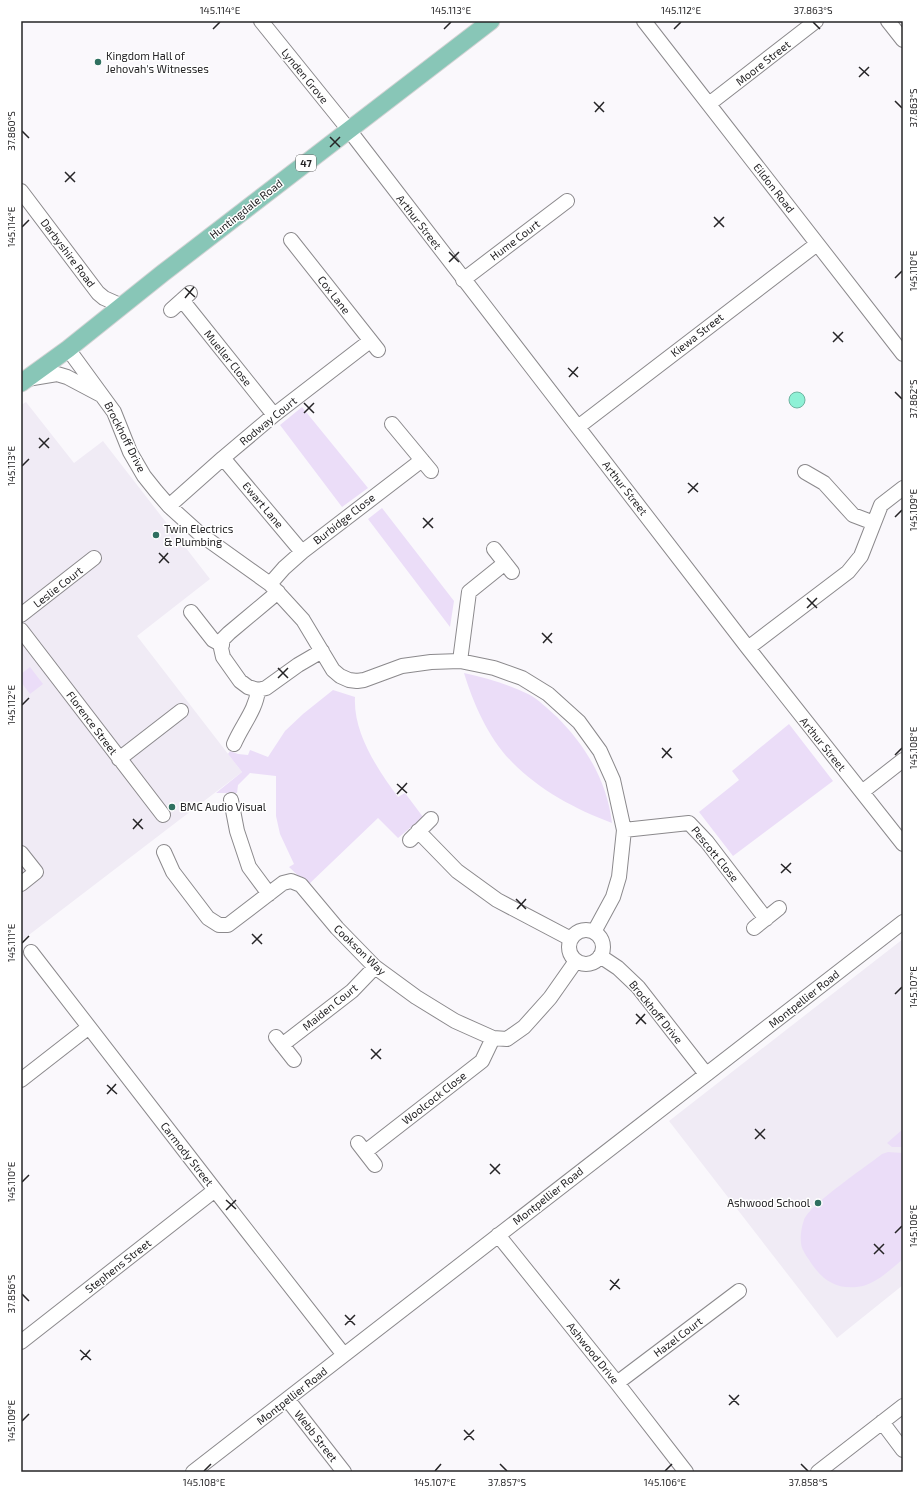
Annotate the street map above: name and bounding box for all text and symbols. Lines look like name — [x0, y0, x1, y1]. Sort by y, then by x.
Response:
text: 145.114°E — [200, 4, 241, 16]
text: 145.113°E — [431, 4, 471, 16]
text: 145.112°E — [661, 4, 701, 16]
text: 37.863°S — [793, 4, 833, 16]
street label: Moore Street — [733, 37, 792, 88]
street label: Lynden Grove — [279, 45, 332, 106]
place label: Kingdom Hall of Jehovah's Witnesses — [106, 49, 209, 75]
marker: Kingdom Hall of Jehovah's Witnesses — [93, 57, 103, 67]
text: 37.863°S — [907, 88, 919, 128]
text: 37.860°S — [5, 111, 17, 151]
road number: 47 — [296, 155, 316, 171]
street label: Eildon Road — [751, 160, 798, 215]
street label: Huntingdale Road — [207, 176, 285, 241]
street label: Arthur Street — [394, 192, 445, 251]
text: 145.114°E — [5, 206, 17, 247]
street label: Darbyshire Road — [38, 216, 98, 290]
street label: Hume Court — [487, 217, 542, 263]
text: 145.110°E — [907, 250, 919, 291]
street label: Cox Lane — [316, 273, 353, 316]
street label: Kiewa Street — [668, 310, 726, 359]
street label: Mueller Close — [202, 327, 255, 388]
text: 37.862°S — [907, 379, 919, 419]
street label: Rodway Court — [236, 394, 299, 448]
street label: Brockhoff Drive — [102, 399, 149, 474]
text: 145.113°E — [5, 446, 17, 486]
street label: Arthur Street — [600, 458, 651, 517]
street label: Ewart Lane — [240, 479, 287, 530]
text: 145.109°E — [907, 488, 919, 531]
street label: Burbidge Close — [310, 490, 377, 547]
place label: Twin Electrics & Plumbing — [164, 522, 234, 548]
marker: Twin Electrics & Plumbing — [151, 530, 161, 540]
street label: Leslie Court — [30, 563, 85, 610]
text: 145.112°E — [5, 685, 17, 725]
street label: Florence Street — [64, 688, 121, 757]
street label: Arthur Street — [798, 714, 849, 773]
text: 145.108°E — [907, 726, 919, 769]
place label: BMC Audio Visual — [180, 800, 267, 813]
marker: BMC Audio Visual — [167, 802, 177, 812]
street label: Pescott Close — [689, 823, 742, 884]
street label: Cookson Way — [332, 922, 389, 978]
text: 145.111°E — [5, 923, 17, 962]
text: 145.107°E — [907, 966, 919, 1008]
street label: Montpellier Road — [766, 967, 842, 1030]
street label: Brockhoff Drive — [627, 978, 686, 1046]
street label: Maiden Court — [300, 981, 360, 1033]
street label: Woolcock Close — [399, 1068, 469, 1127]
street label: Carmody Street — [158, 1119, 216, 1188]
text: 145.110°E — [5, 1161, 17, 1202]
street label: Montpellier Road — [510, 1164, 586, 1227]
place label: Ashwood School — [727, 1196, 811, 1209]
marker: Ashwood School — [813, 1198, 823, 1208]
text: 145.106°E — [907, 1204, 919, 1247]
street label: Stephens Street — [82, 1236, 153, 1295]
text: 37.856°S — [5, 1274, 17, 1313]
street label: Hazel Court — [651, 1314, 705, 1359]
street label: Ashwood Drive — [565, 1319, 622, 1386]
street label: Montpellier Road — [254, 1364, 330, 1427]
text: 145.109°E — [5, 1399, 17, 1442]
street label: Webb Street — [292, 1407, 341, 1464]
text: 145.108°E — [183, 1476, 226, 1488]
text: 145.107°E — [414, 1476, 456, 1488]
text: 37.857°S — [488, 1476, 527, 1488]
text: 145.106°E — [644, 1476, 687, 1488]
text: 37.858°S — [788, 1476, 828, 1488]

